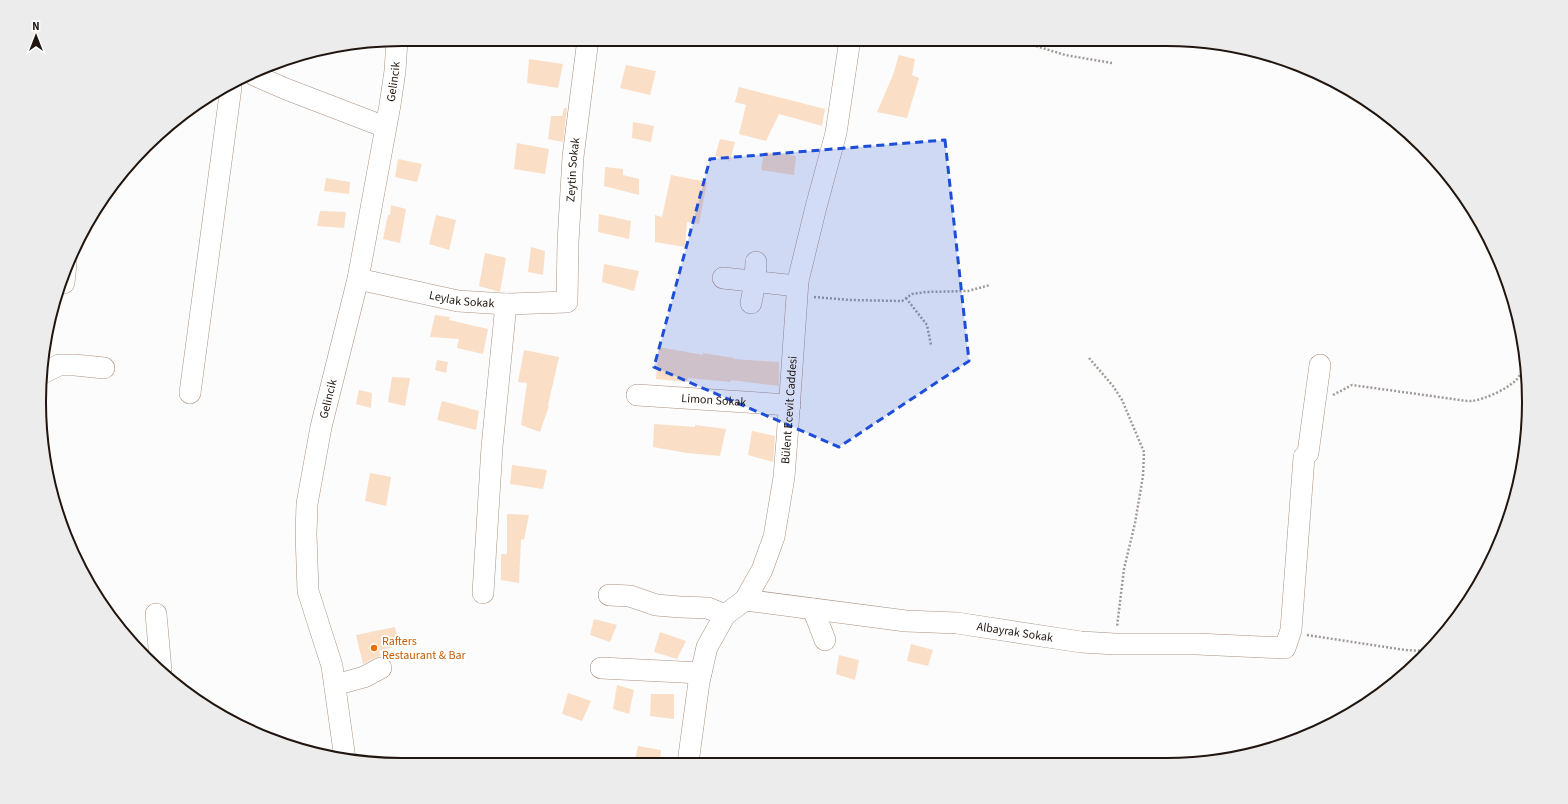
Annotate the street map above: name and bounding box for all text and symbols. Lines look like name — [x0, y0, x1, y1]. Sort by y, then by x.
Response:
north arrow — [16, 16, 56, 56]
text: N — [32, 19, 40, 34]
street label: Gelincik — [383, 61, 405, 103]
street label: Zeytin Sokak — [562, 136, 584, 202]
street label: Leylak Sokak — [428, 287, 495, 312]
street label: Bülent Ecevit Caddesi — [777, 355, 802, 465]
street label: Gelincik — [315, 377, 342, 421]
street label: Limon Sokak — [681, 390, 747, 411]
street label: Albayrak Sokak — [976, 618, 1054, 647]
place label: Rafters Restaurant & Bar — [382, 633, 467, 664]
marker: Rafters Restaurant & Bar — [369, 643, 379, 653]

